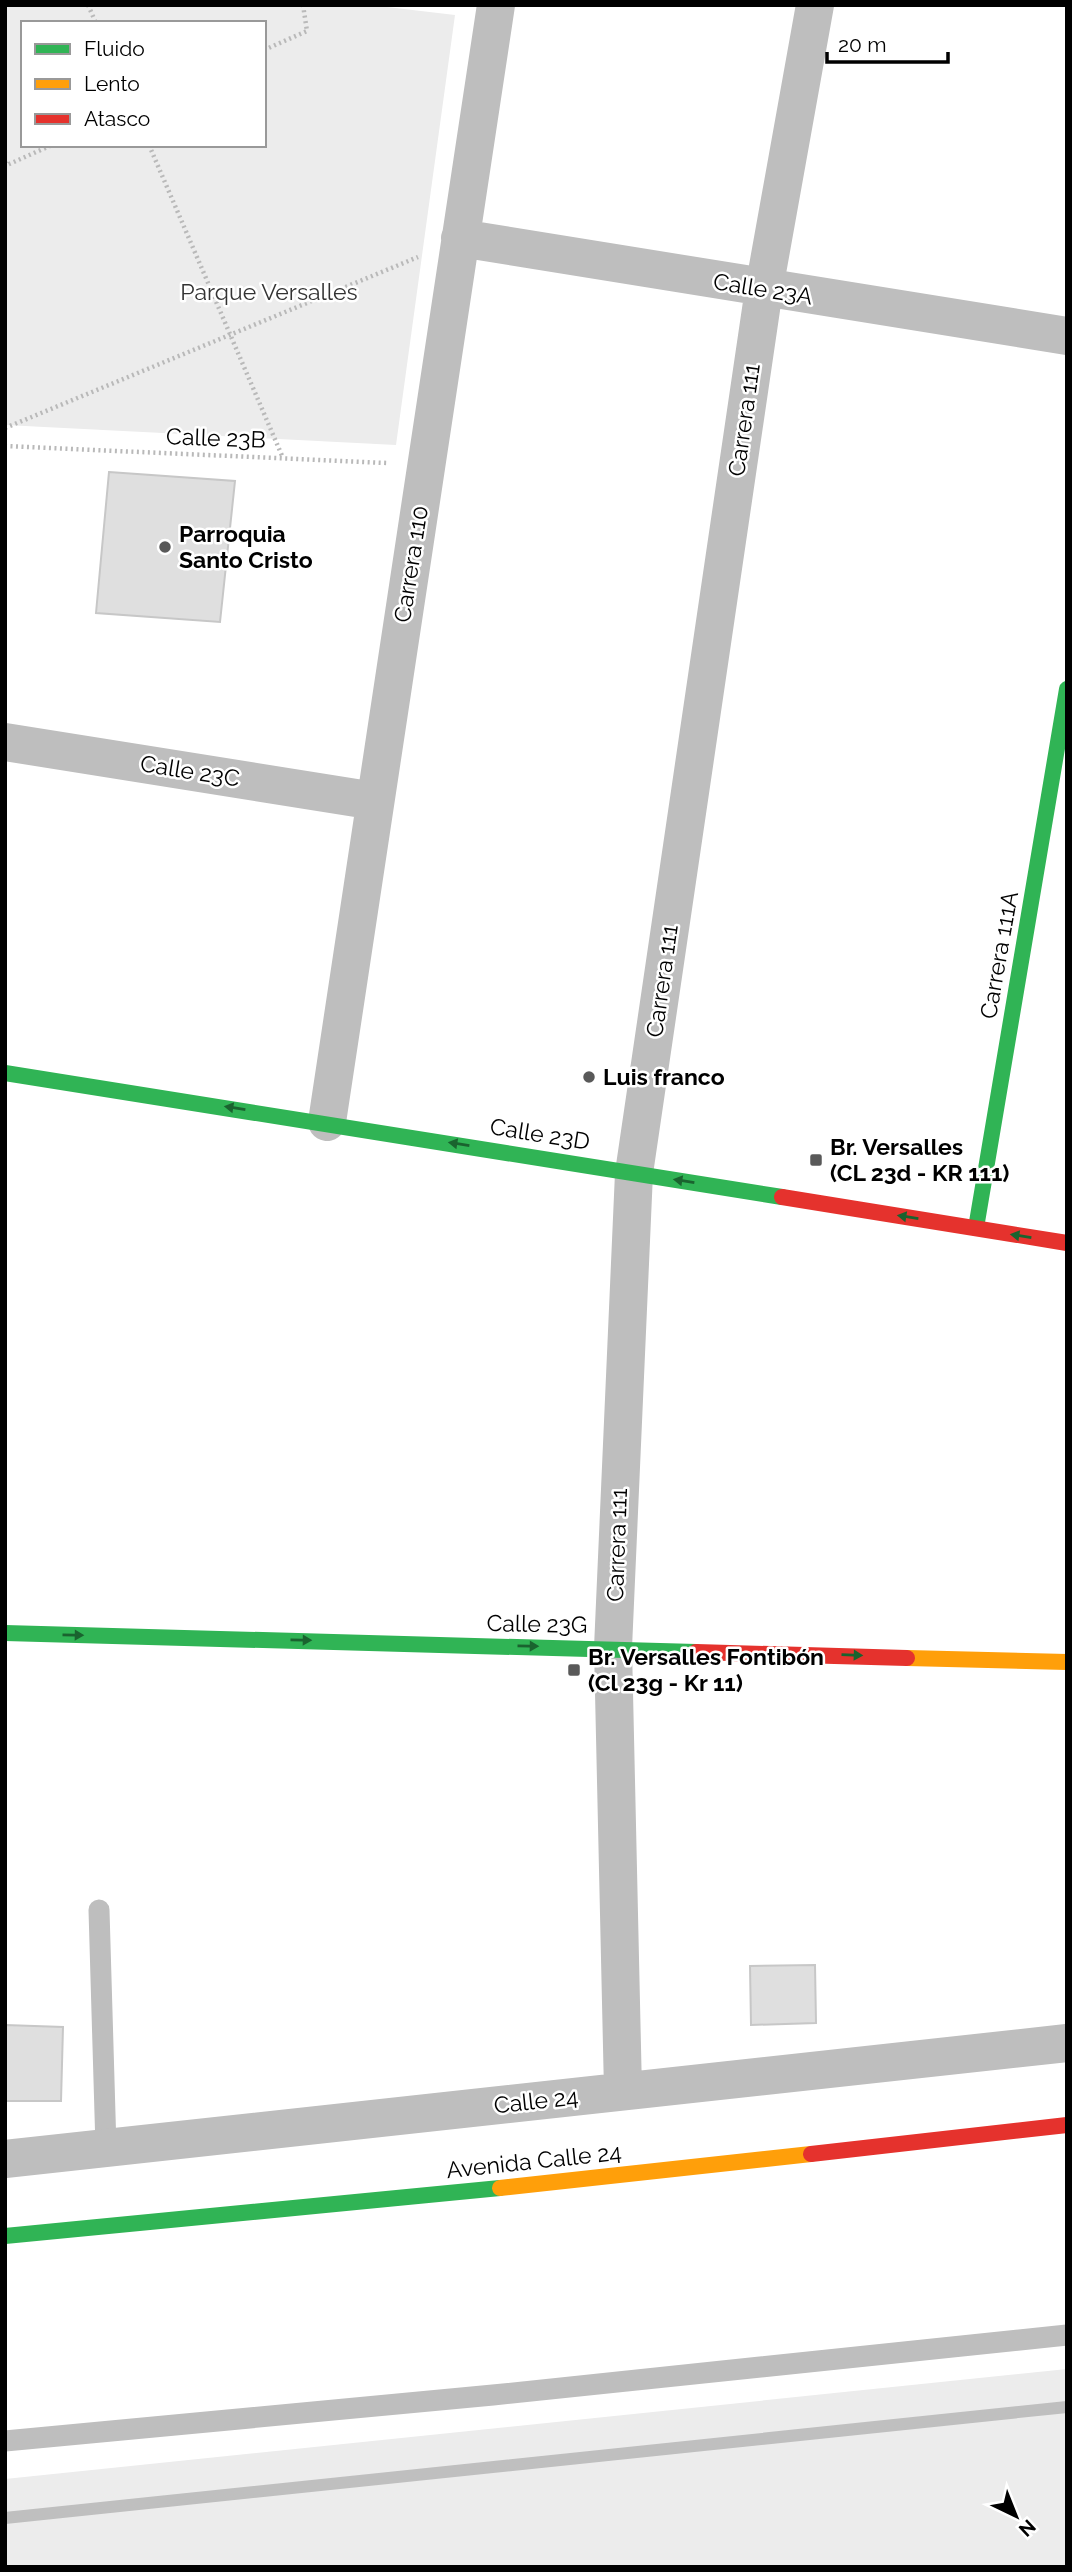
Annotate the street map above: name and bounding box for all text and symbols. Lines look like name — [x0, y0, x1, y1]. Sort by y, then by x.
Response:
legend — [21, 21, 266, 147]
scale bar — [827, 21, 948, 65]
text: 20 m — [838, 32, 886, 57]
text: Fluido — [84, 36, 145, 61]
text: Lento — [84, 71, 140, 96]
text: Atasco — [84, 106, 150, 131]
street label: Calle 23A — [712, 267, 815, 310]
park label: Parque Versalles — [180, 278, 358, 305]
street label: Carrera 111 — [722, 362, 765, 478]
street label: Calle 23B — [166, 422, 266, 453]
street label: Carrera 110 — [388, 504, 433, 624]
place label: Parroquia Santo Cristo — [179, 520, 313, 573]
marker: Parroquia Santo Cristo — [157, 539, 173, 555]
street label: Calle 23C — [138, 749, 242, 792]
street label: Carrera 111A — [974, 889, 1023, 1021]
street label: Carrera 111 — [640, 923, 683, 1039]
place label: Luis franco — [603, 1063, 725, 1090]
marker: Luis franco — [581, 1069, 597, 1085]
one-way arrow — [224, 1102, 246, 1113]
street label: Calle 23D — [488, 1112, 592, 1155]
place label: Br. Versalles (CL 23d - KR 111) — [830, 1133, 1009, 1186]
one-way arrow — [448, 1138, 470, 1149]
marker: Br. Versalles (CL 23d - KR 111) — [808, 1152, 824, 1168]
one-way arrow — [673, 1175, 695, 1186]
one-way arrow — [897, 1211, 919, 1222]
one-way arrow — [1010, 1230, 1032, 1241]
street label: Carrera 111 — [601, 1488, 632, 1602]
street label: Calle 23G — [486, 1609, 588, 1638]
one-way arrow — [63, 1629, 85, 1640]
one-way arrow — [290, 1635, 312, 1646]
one-way arrow — [518, 1640, 540, 1652]
place label: Br. Versalles Fontibón (Cl 23g - Kr 11) — [588, 1643, 824, 1696]
one-way arrow — [842, 1650, 864, 1661]
marker: Br. Versalles Fontibón (Cl 23g - Kr 11) — [566, 1662, 582, 1678]
street label: Calle 24 — [492, 2083, 579, 2118]
street label: Avenida Calle 24 — [445, 2138, 623, 2183]
north arrow — [981, 2481, 1051, 2551]
text: N — [1015, 2515, 1040, 2541]

